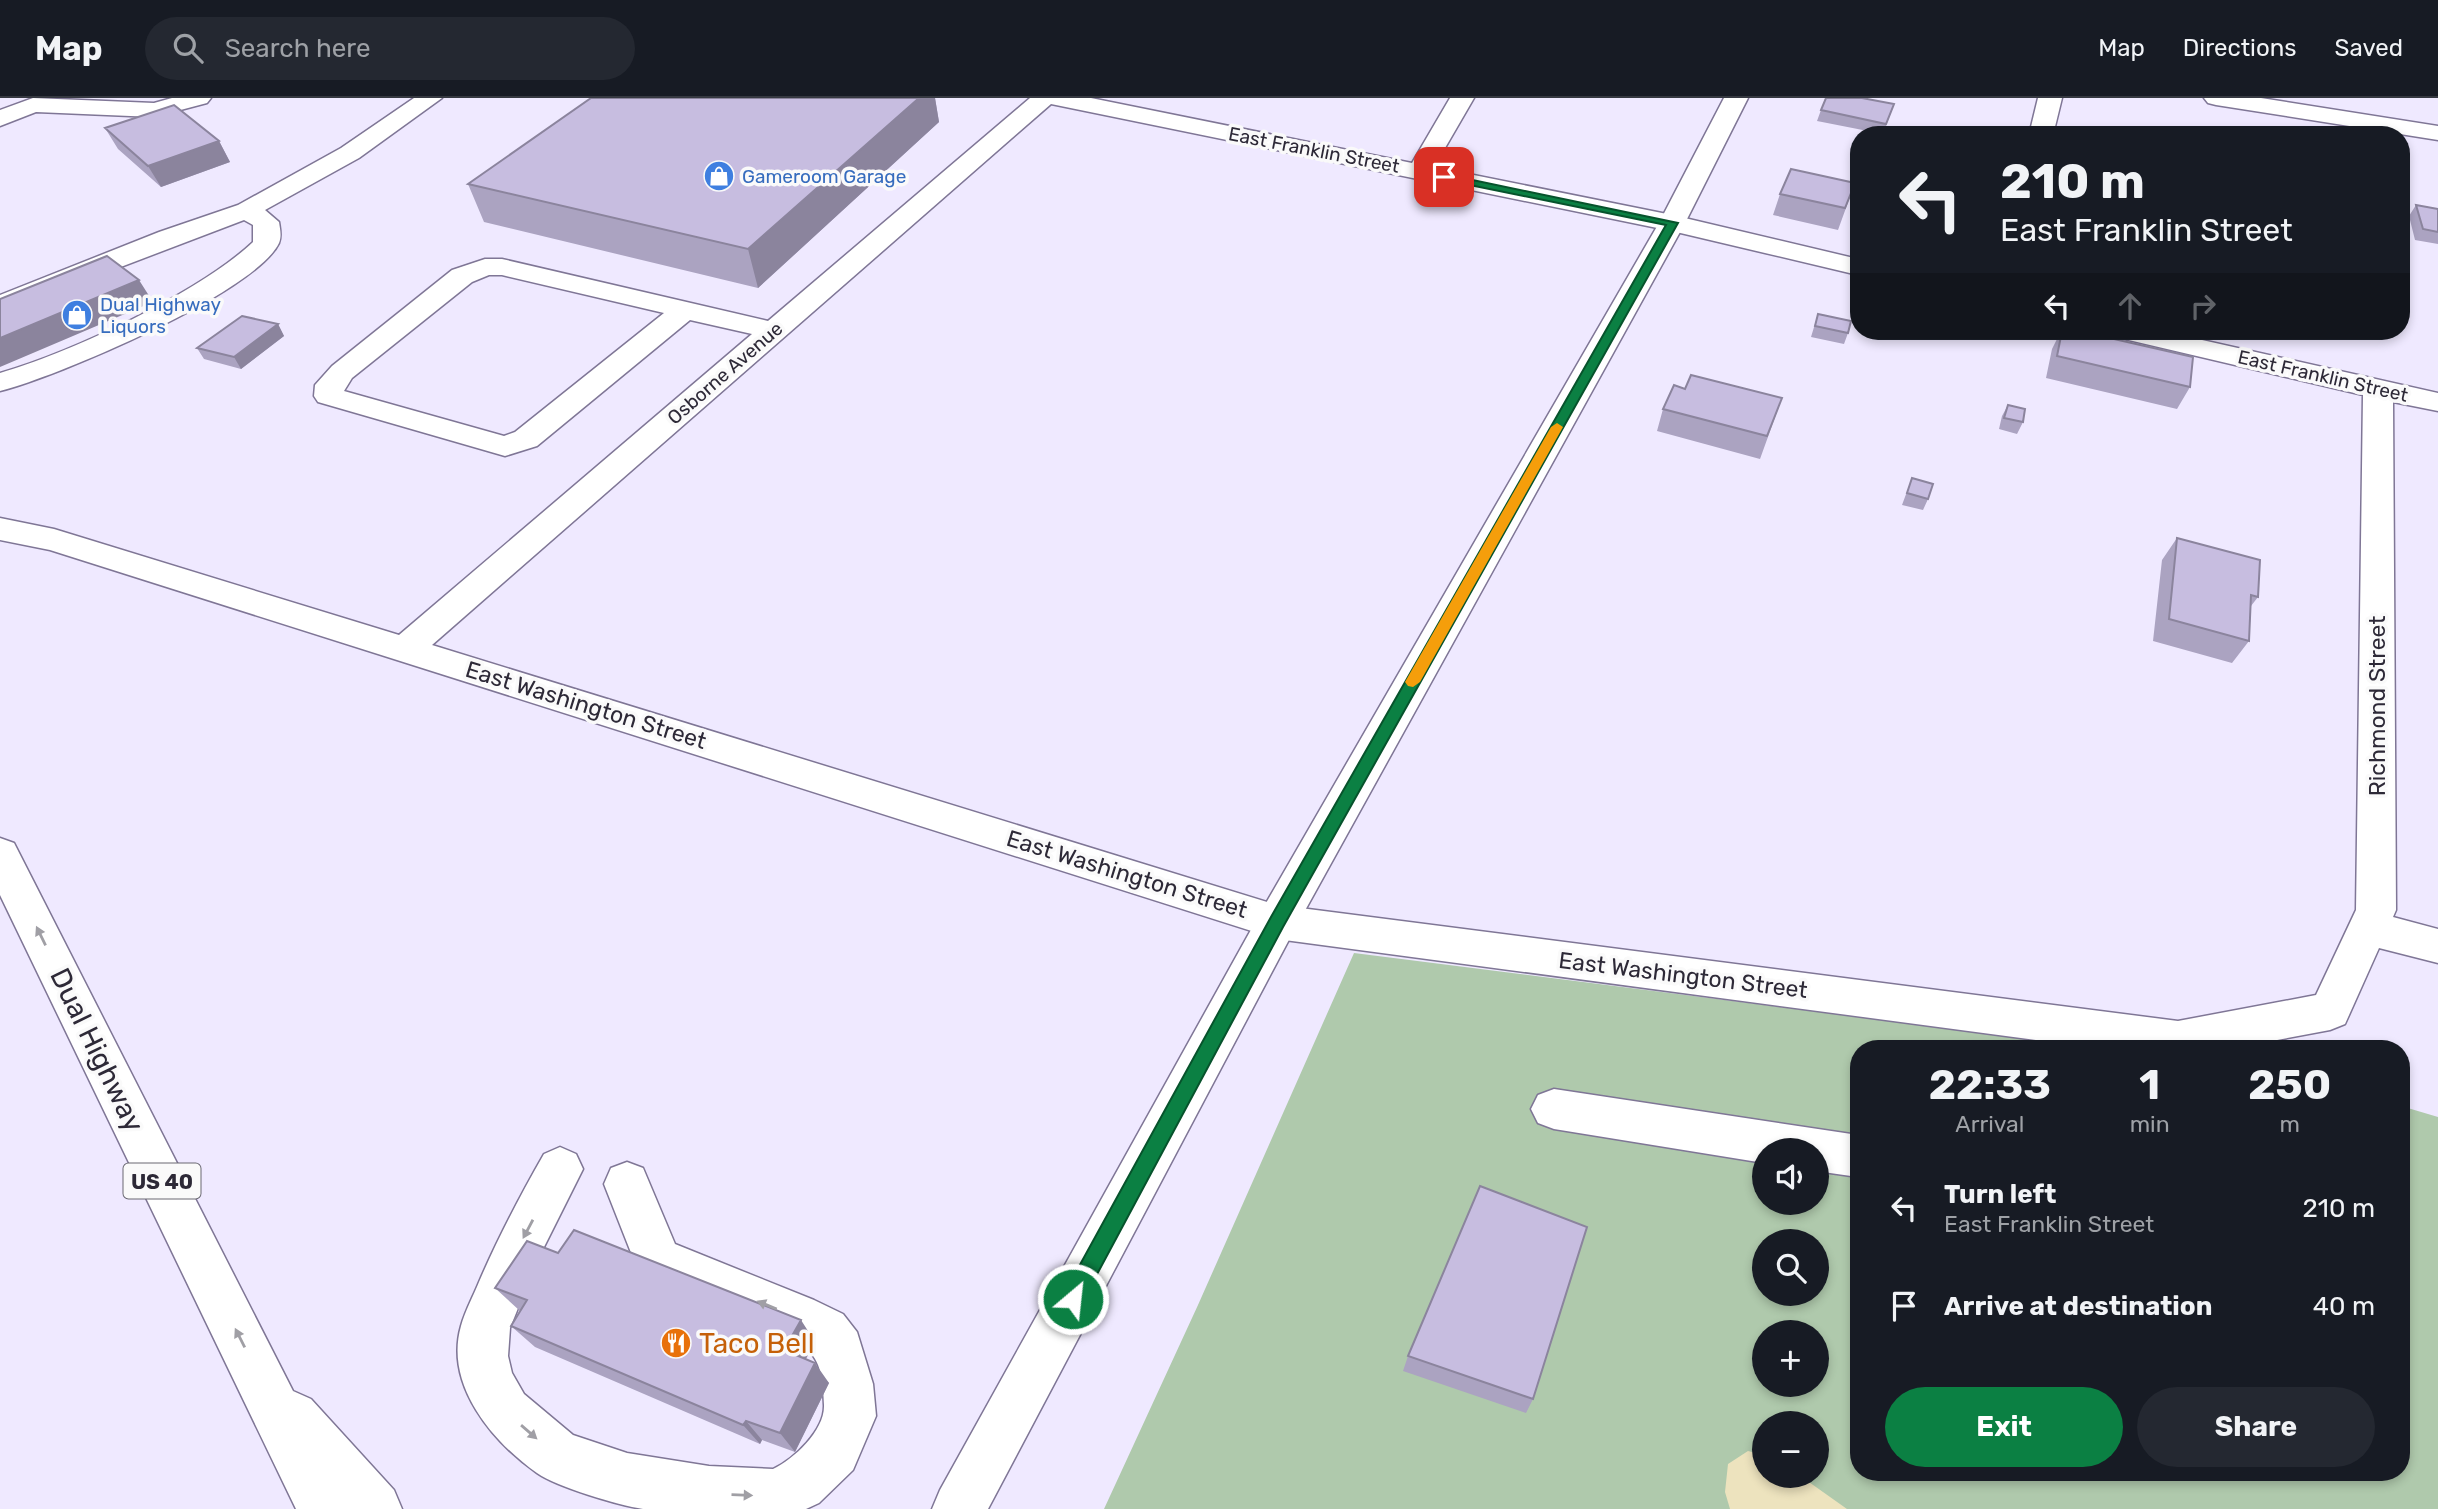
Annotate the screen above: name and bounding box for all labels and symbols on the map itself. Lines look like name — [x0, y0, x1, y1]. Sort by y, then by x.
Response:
street label: East Franklin Street — [1227, 122, 1402, 178]
pin — [1414, 147, 1474, 207]
shop icon: Gameroom Garage — [702, 159, 736, 193]
place label: Gameroom Garage — [742, 165, 906, 188]
place label: Dual Highway Liquors — [100, 293, 221, 338]
shop icon: Dual Highway Liquors — [60, 298, 94, 332]
street label: Osborne Avenue — [663, 317, 787, 429]
street label: East Franklin Street — [2236, 345, 2411, 407]
street label: Richmond Street — [2363, 616, 2391, 796]
street label: East Washington Street — [462, 655, 710, 755]
street label: East Washington Street — [1003, 824, 1251, 924]
one-way arrow — [35, 926, 46, 946]
street label: East Washington Street — [1557, 946, 1809, 1004]
street label: Dual Highway — [43, 963, 151, 1137]
road number: US 40 — [124, 1164, 200, 1198]
one-way arrow — [522, 1219, 534, 1239]
position arrow — [1036, 1262, 1110, 1336]
one-way arrow — [756, 1299, 777, 1310]
restaurant icon: Taco Bell — [659, 1326, 693, 1360]
place label: Taco Bell — [699, 1327, 814, 1360]
one-way arrow — [234, 1328, 245, 1348]
one-way arrow — [520, 1424, 538, 1440]
one-way arrow — [731, 1489, 753, 1500]

